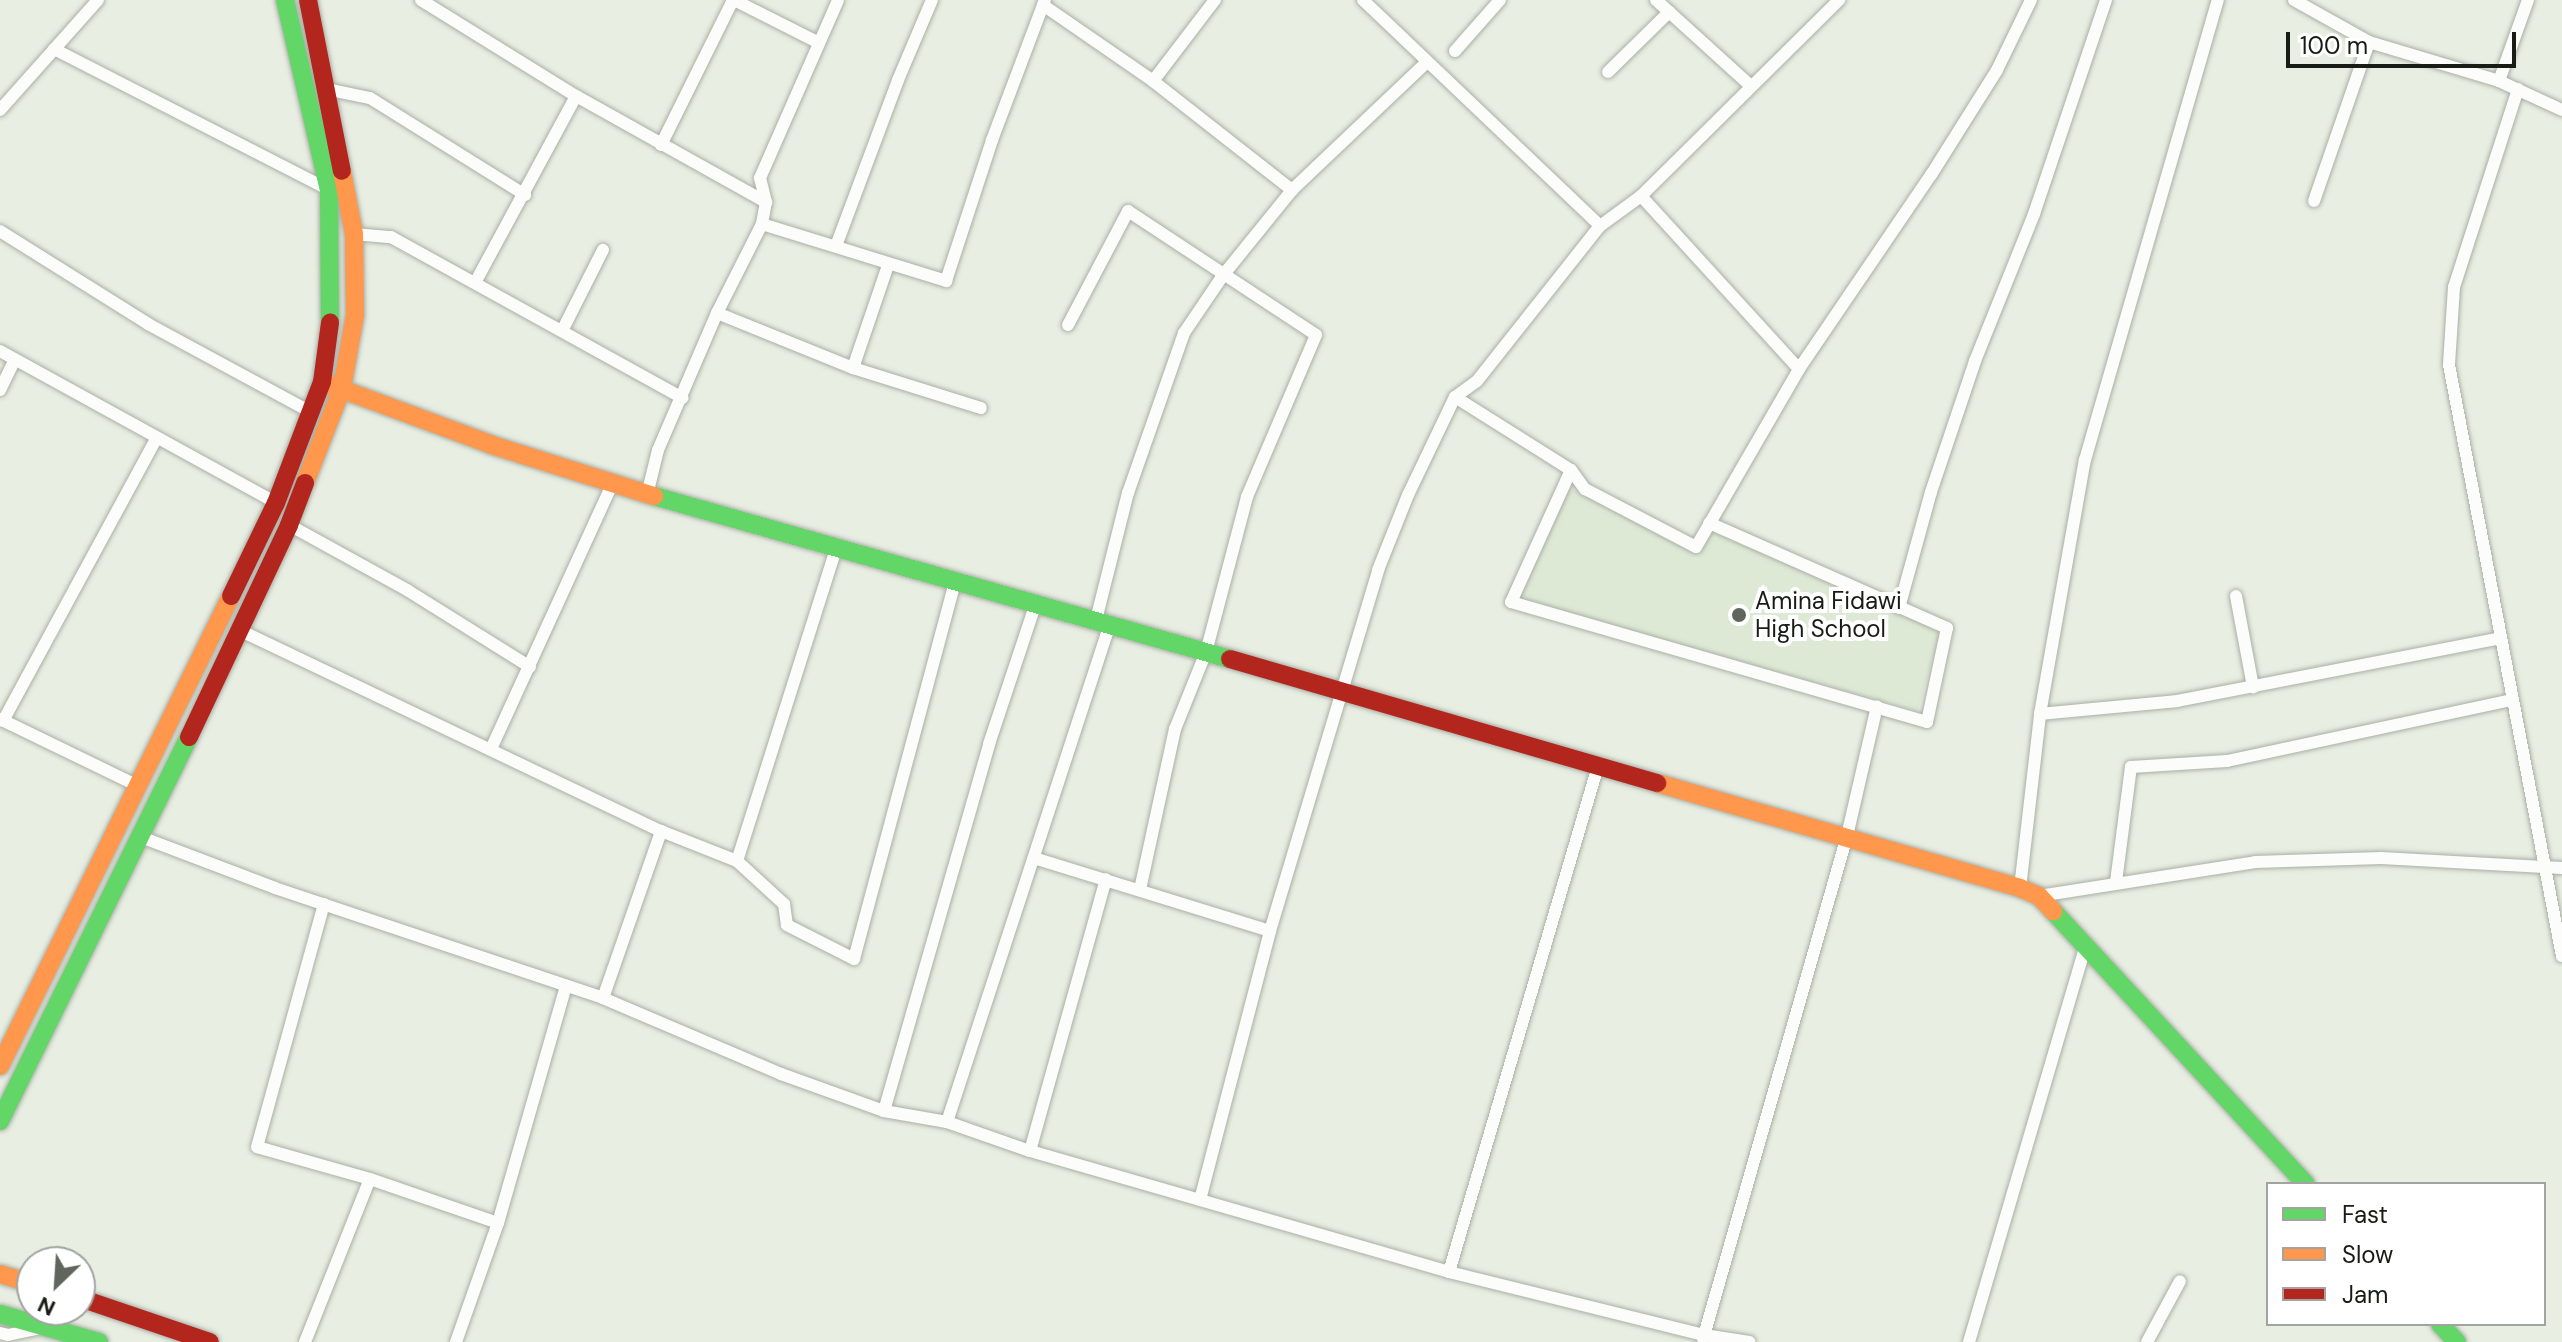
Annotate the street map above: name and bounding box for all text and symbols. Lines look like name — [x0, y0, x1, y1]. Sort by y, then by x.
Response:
scale bar — [2290, 16, 2520, 66]
text: 100 m — [2300, 30, 2368, 61]
place label: Amina Fidawi High School — [1755, 587, 1902, 643]
marker: Amina Fidawi High School — [1730, 606, 1748, 624]
legend — [2266, 1182, 2546, 1326]
text: Fast — [2342, 1199, 2388, 1230]
text: Slow — [2342, 1239, 2393, 1270]
north arrow — [16, 1246, 96, 1326]
text: Jam — [2342, 1279, 2388, 1310]
text: N — [33, 1290, 60, 1323]

